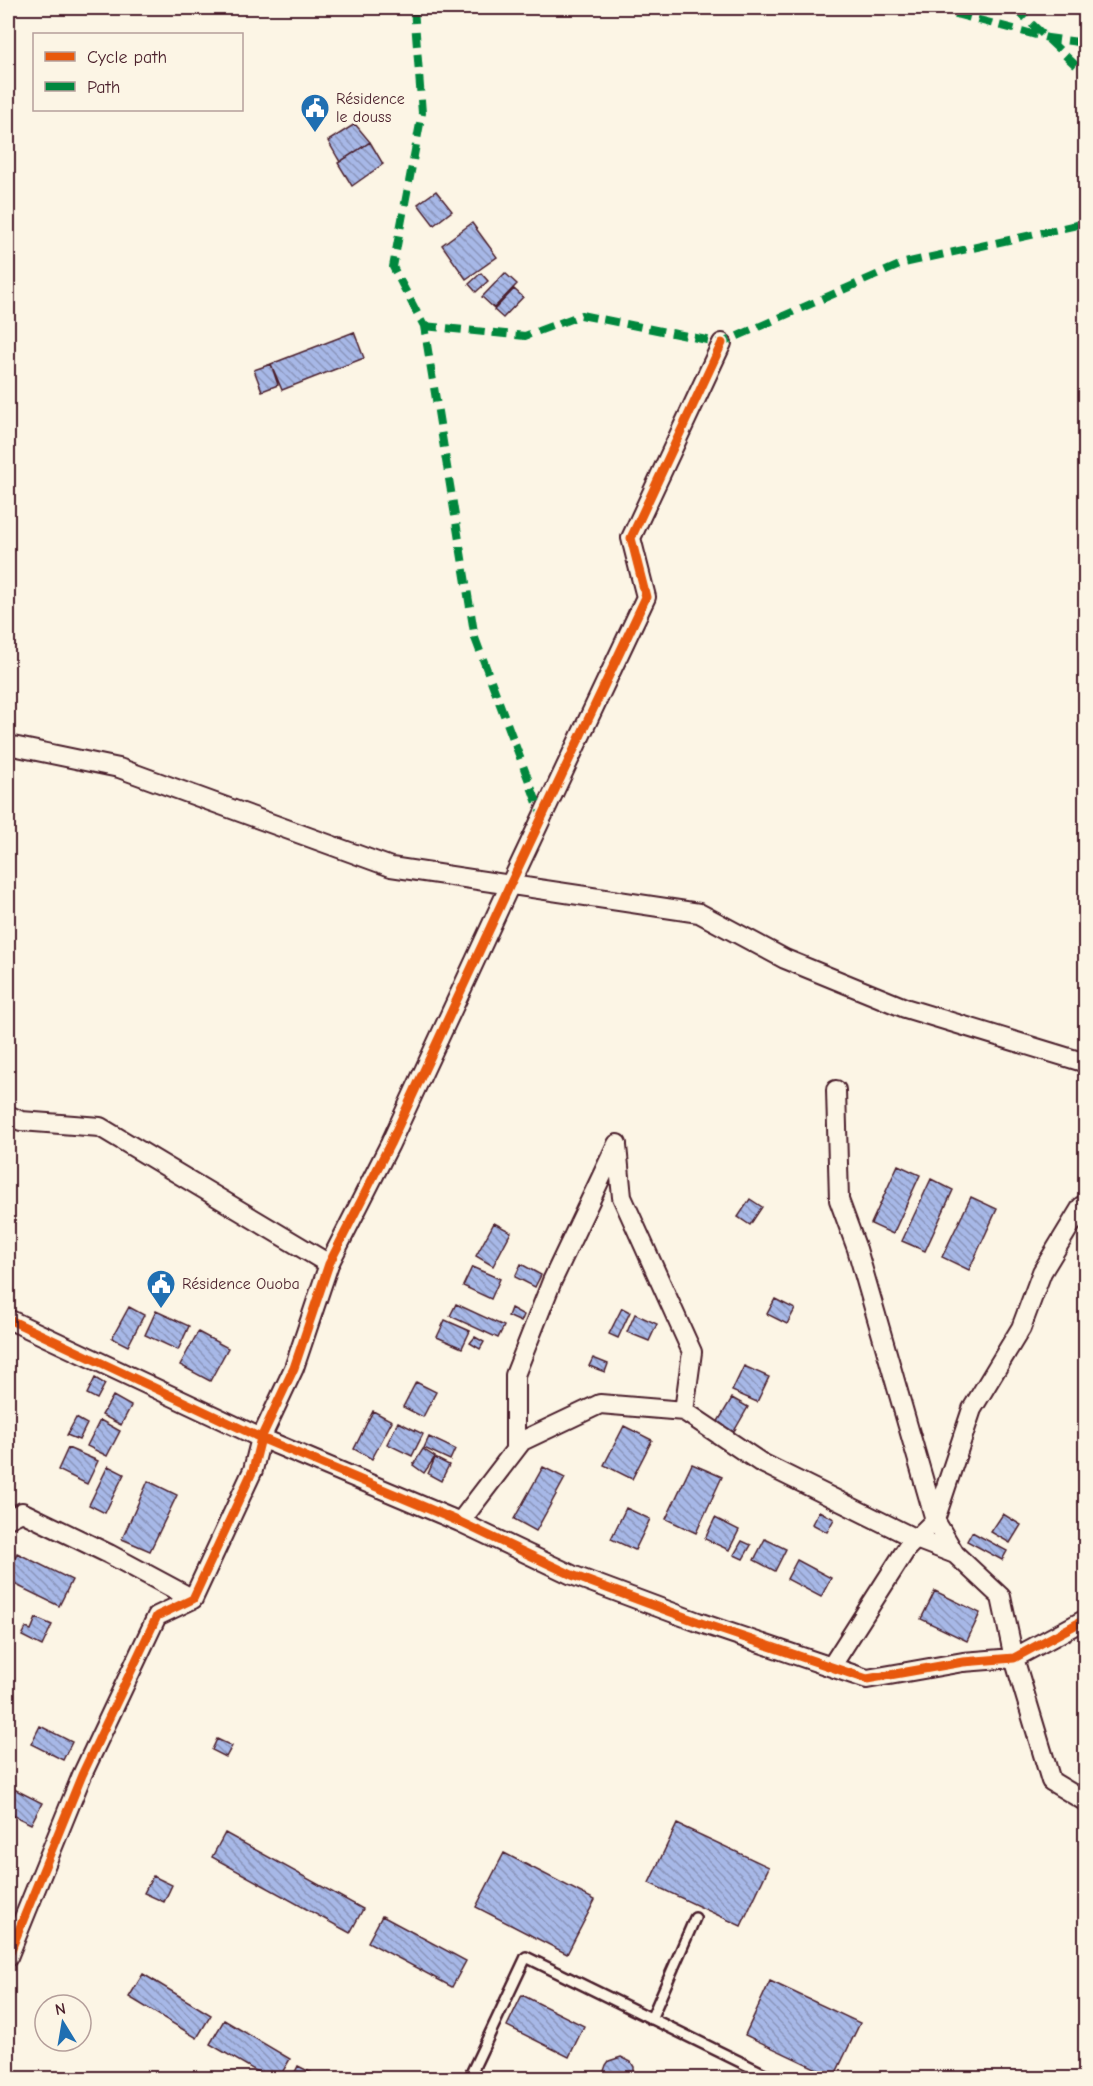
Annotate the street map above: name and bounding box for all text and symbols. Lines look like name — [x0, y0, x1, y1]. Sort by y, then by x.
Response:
legend — [33, 33, 243, 111]
text: Cycle path — [87, 47, 167, 68]
text: Path — [87, 77, 120, 98]
place label: Résidence le douss — [336, 90, 405, 126]
public building icon: Résidence le douss — [299, 92, 331, 134]
public building icon: Résidence Ouoba — [145, 1268, 177, 1310]
place label: Résidence Ouoba — [182, 1275, 300, 1293]
north arrow — [33, 1993, 93, 2053]
text: N — [53, 1999, 67, 2019]

